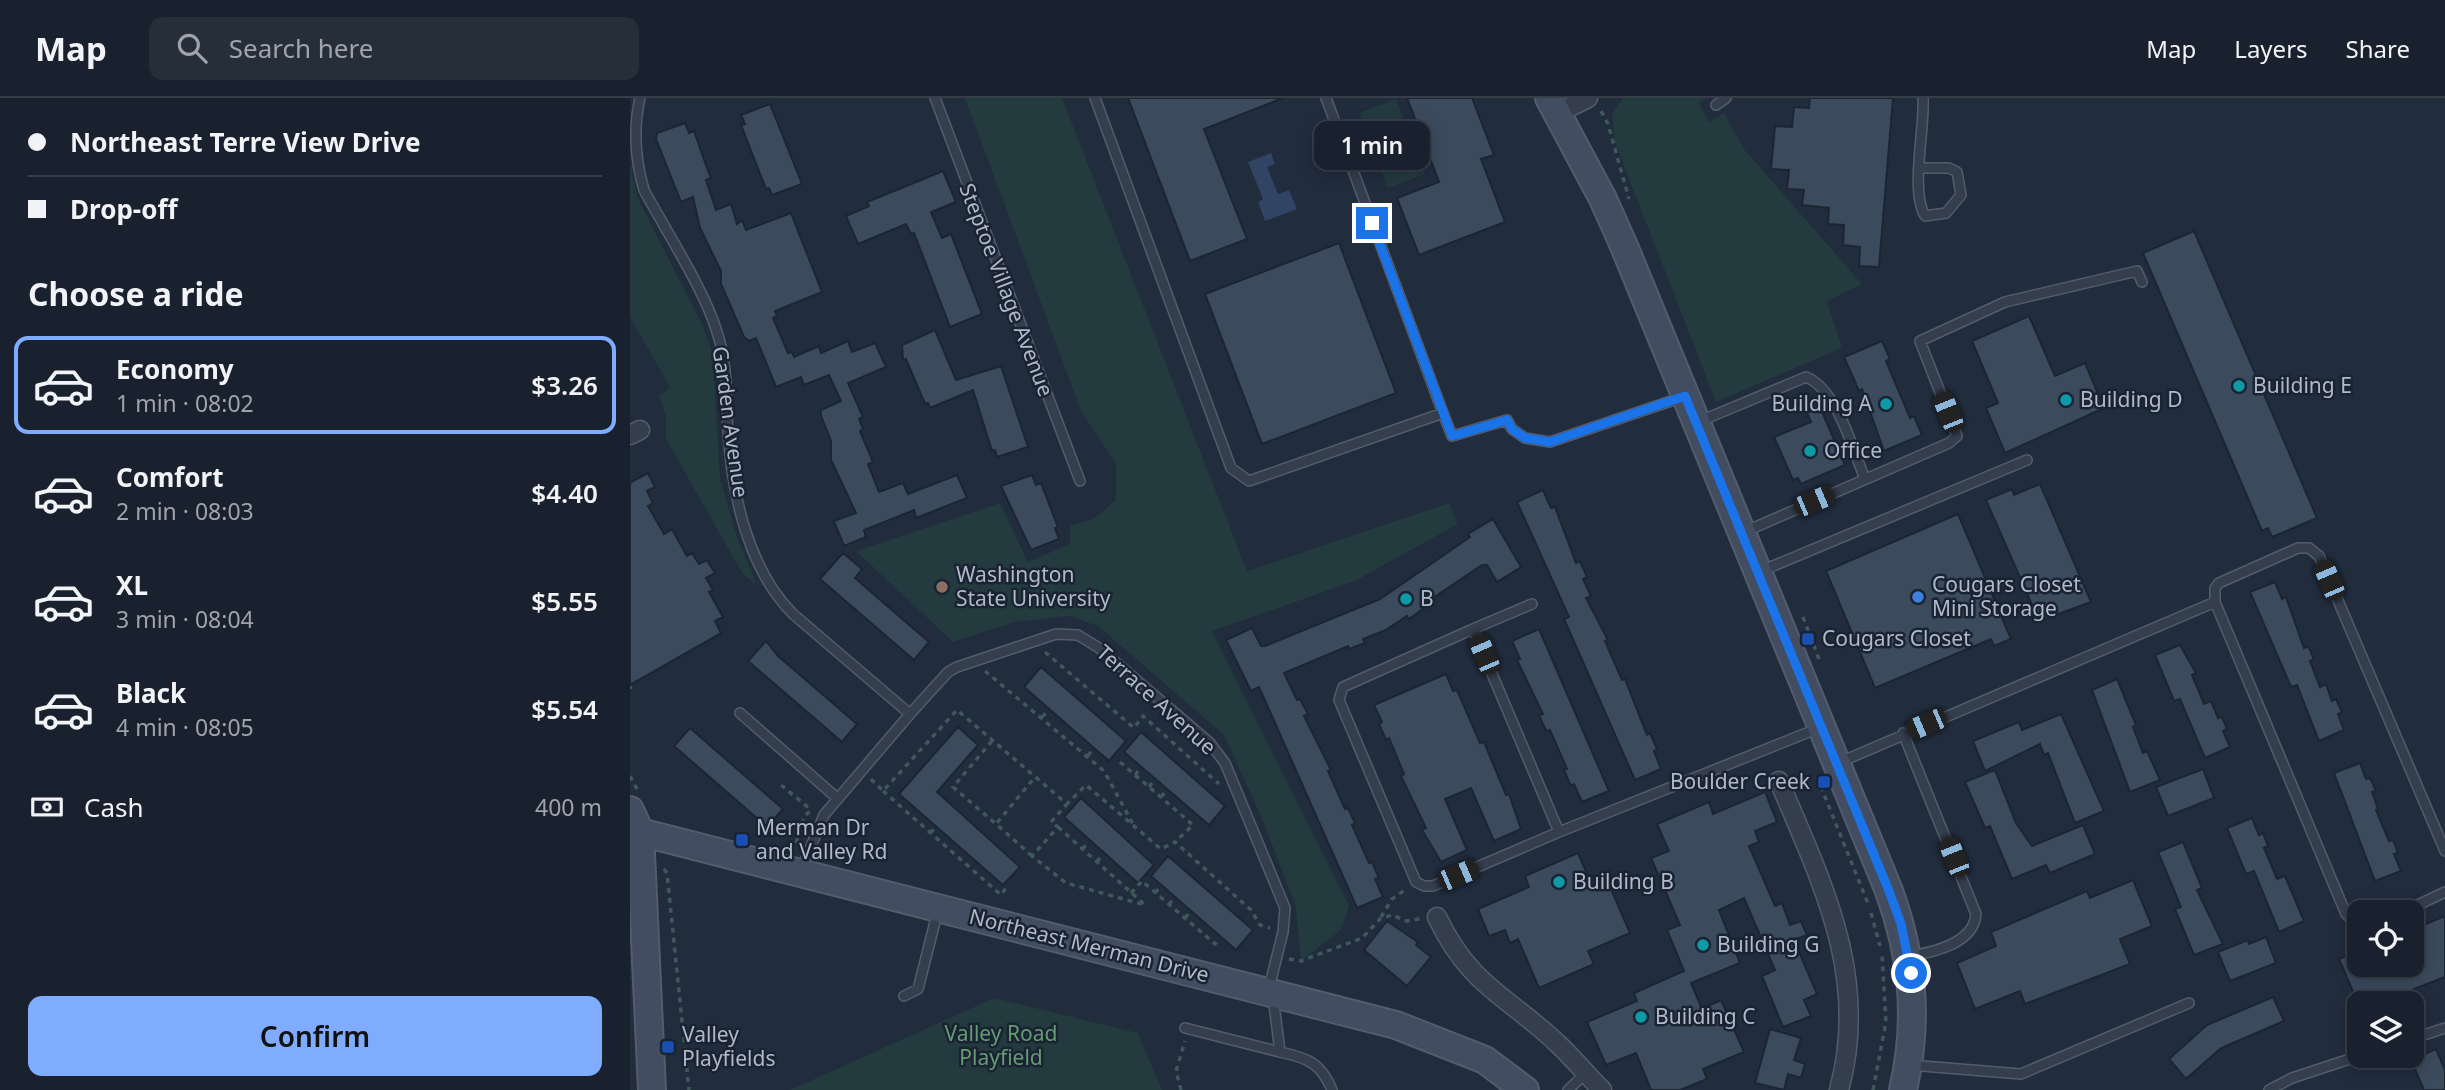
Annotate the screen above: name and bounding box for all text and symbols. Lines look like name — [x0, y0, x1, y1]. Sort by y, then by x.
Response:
search box — [149, 17, 639, 80]
text: Map — [35, 26, 107, 71]
icon: search — [173, 29, 211, 67]
text: Search here — [229, 30, 373, 66]
text: Map — [2146, 32, 2196, 65]
text: Layers — [2234, 32, 2308, 65]
text: Share — [2346, 32, 2410, 65]
callout: 1 min — [1314, 122, 1430, 170]
text: Northeast Terre View Drive — [70, 124, 421, 160]
text: 1 min — [1341, 129, 1403, 161]
street label: Steptoe Village Avenue — [953, 179, 1061, 400]
text: Drop-off — [70, 191, 177, 227]
route end — [1356, 207, 1388, 239]
text: Choose a ride — [28, 272, 244, 315]
street label: Garden Avenue — [707, 345, 755, 499]
text: Economy — [116, 351, 234, 387]
icon: car — [32, 354, 95, 417]
text: $3.26 — [531, 367, 598, 403]
place label: Building E — [2253, 371, 2352, 399]
marker: Building E — [2231, 378, 2247, 394]
place label: Building D — [2080, 385, 2182, 413]
text: 1 min · 08:02 — [116, 387, 254, 419]
place label: Building A — [1771, 389, 1873, 417]
car — [1931, 389, 1966, 435]
marker: Building D — [2058, 392, 2074, 408]
marker: Building A — [1878, 396, 1894, 412]
place label: Office — [1824, 436, 1882, 464]
marker: Office — [1802, 443, 1818, 459]
text: Comfort — [116, 459, 224, 495]
icon: car — [32, 462, 95, 525]
text: $4.40 — [531, 475, 598, 511]
car — [1791, 483, 1838, 519]
text: 2 min · 08:03 — [116, 495, 254, 527]
car — [2312, 557, 2347, 603]
place label: Washington State University — [956, 560, 1111, 612]
text: XL — [116, 567, 148, 603]
icon: car — [32, 570, 95, 633]
place label: Cougars Closet Mini Storage — [1932, 570, 2081, 622]
marker: Washington State University — [934, 579, 950, 595]
text: $5.55 — [531, 583, 598, 619]
place label: B — [1420, 584, 1434, 612]
marker: Cougars Closet Mini Storage — [1910, 589, 1926, 605]
marker: B — [1398, 591, 1414, 607]
text: 3 min · 08:04 — [116, 603, 254, 635]
place label: Cougars Closet — [1822, 624, 1971, 652]
car — [1467, 631, 1502, 677]
marker: Cougars Closet — [1800, 631, 1816, 647]
street label: Terrace Avenue — [1091, 638, 1222, 760]
text: Black — [116, 675, 186, 711]
icon: car — [32, 678, 95, 741]
text: $5.54 — [531, 691, 598, 727]
car — [1903, 706, 1950, 742]
text: 4 min · 08:05 — [116, 711, 254, 743]
place label: Boulder Creek — [1670, 767, 1811, 795]
marker: Boulder Creek — [1816, 774, 1832, 790]
icon: cash — [28, 788, 66, 826]
text: Cash — [84, 789, 144, 825]
text: 400 m — [535, 791, 602, 823]
place label: Merman Dr and Valley Rd — [756, 813, 888, 865]
marker: Merman Dr and Valley Rd — [734, 832, 750, 848]
car — [1937, 834, 1972, 880]
car — [1435, 857, 1482, 893]
place label: Building B — [1573, 867, 1674, 895]
marker: Building B — [1551, 874, 1567, 890]
map controls — [2347, 900, 2424, 1068]
button: locate — [2347, 900, 2424, 977]
street label: Northeast Merman Drive — [967, 902, 1212, 988]
place label: Building G — [1717, 930, 1819, 958]
marker: Building G — [1695, 937, 1711, 953]
route start — [1895, 957, 1927, 989]
button: layers — [2347, 991, 2424, 1068]
button: Confirm — [28, 996, 602, 1076]
place label: Building C — [1655, 1002, 1755, 1030]
marker: Building C — [1633, 1009, 1649, 1025]
park label: Valley Road Playfield — [945, 1019, 1057, 1071]
place label: Valley Playfields — [682, 1020, 776, 1072]
marker: Valley Playfields — [660, 1039, 676, 1055]

